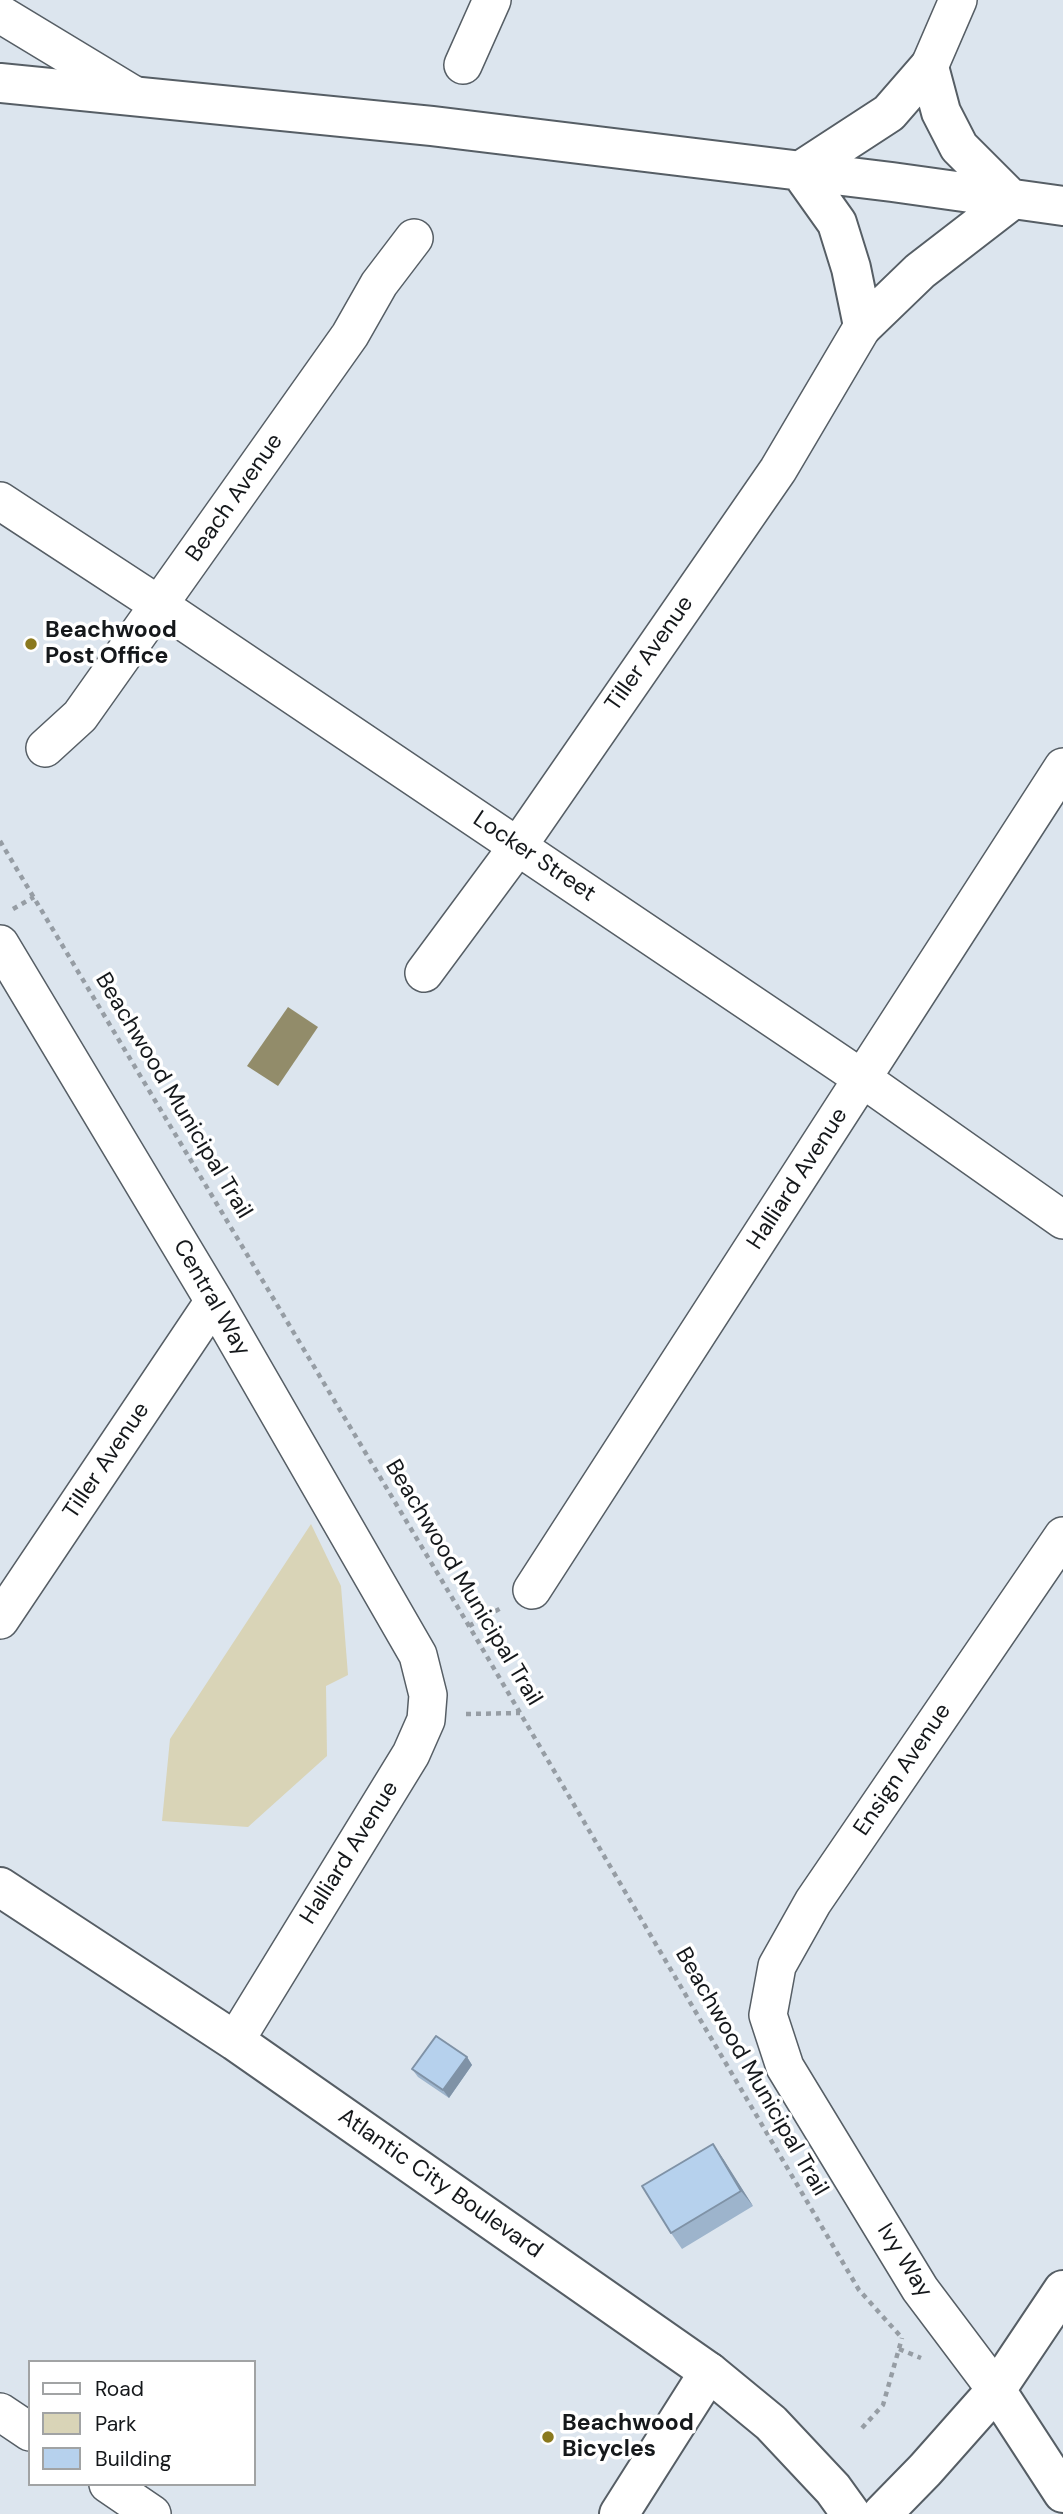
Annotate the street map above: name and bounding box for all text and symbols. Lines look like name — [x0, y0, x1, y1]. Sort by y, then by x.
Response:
street label: Beach Avenue — [181, 429, 289, 567]
street label: Tiller Avenue — [600, 591, 700, 717]
place label: Beachwood Post Office — [45, 617, 177, 671]
marker: Beachwood Post Office — [23, 636, 39, 652]
street label: Locker Street — [467, 806, 601, 908]
street label: Beachwood Municipal Trail — [89, 968, 257, 1224]
street label: Halliard Avenue — [742, 1103, 854, 1255]
street label: Central Way — [167, 1235, 255, 1361]
street label: Tiller Avenue — [58, 1398, 156, 1524]
street label: Beachwood Municipal Trail — [379, 1455, 547, 1711]
street label: Ensign Avenue — [849, 1699, 957, 1841]
street label: Halliard Avenue — [295, 1776, 405, 1930]
street label: Beachwood Municipal Trail — [669, 1943, 833, 2201]
street label: Atlantic City Boulevard — [333, 2103, 547, 2265]
street label: Ivy Way — [870, 2219, 938, 2303]
legend — [28, 2360, 256, 2486]
text: Road — [95, 2375, 144, 2403]
text: Park — [95, 2410, 136, 2438]
place label: Beachwood Bicycles — [562, 2410, 694, 2464]
marker: Beachwood Bicycles — [540, 2429, 556, 2445]
text: Building — [95, 2445, 171, 2473]

